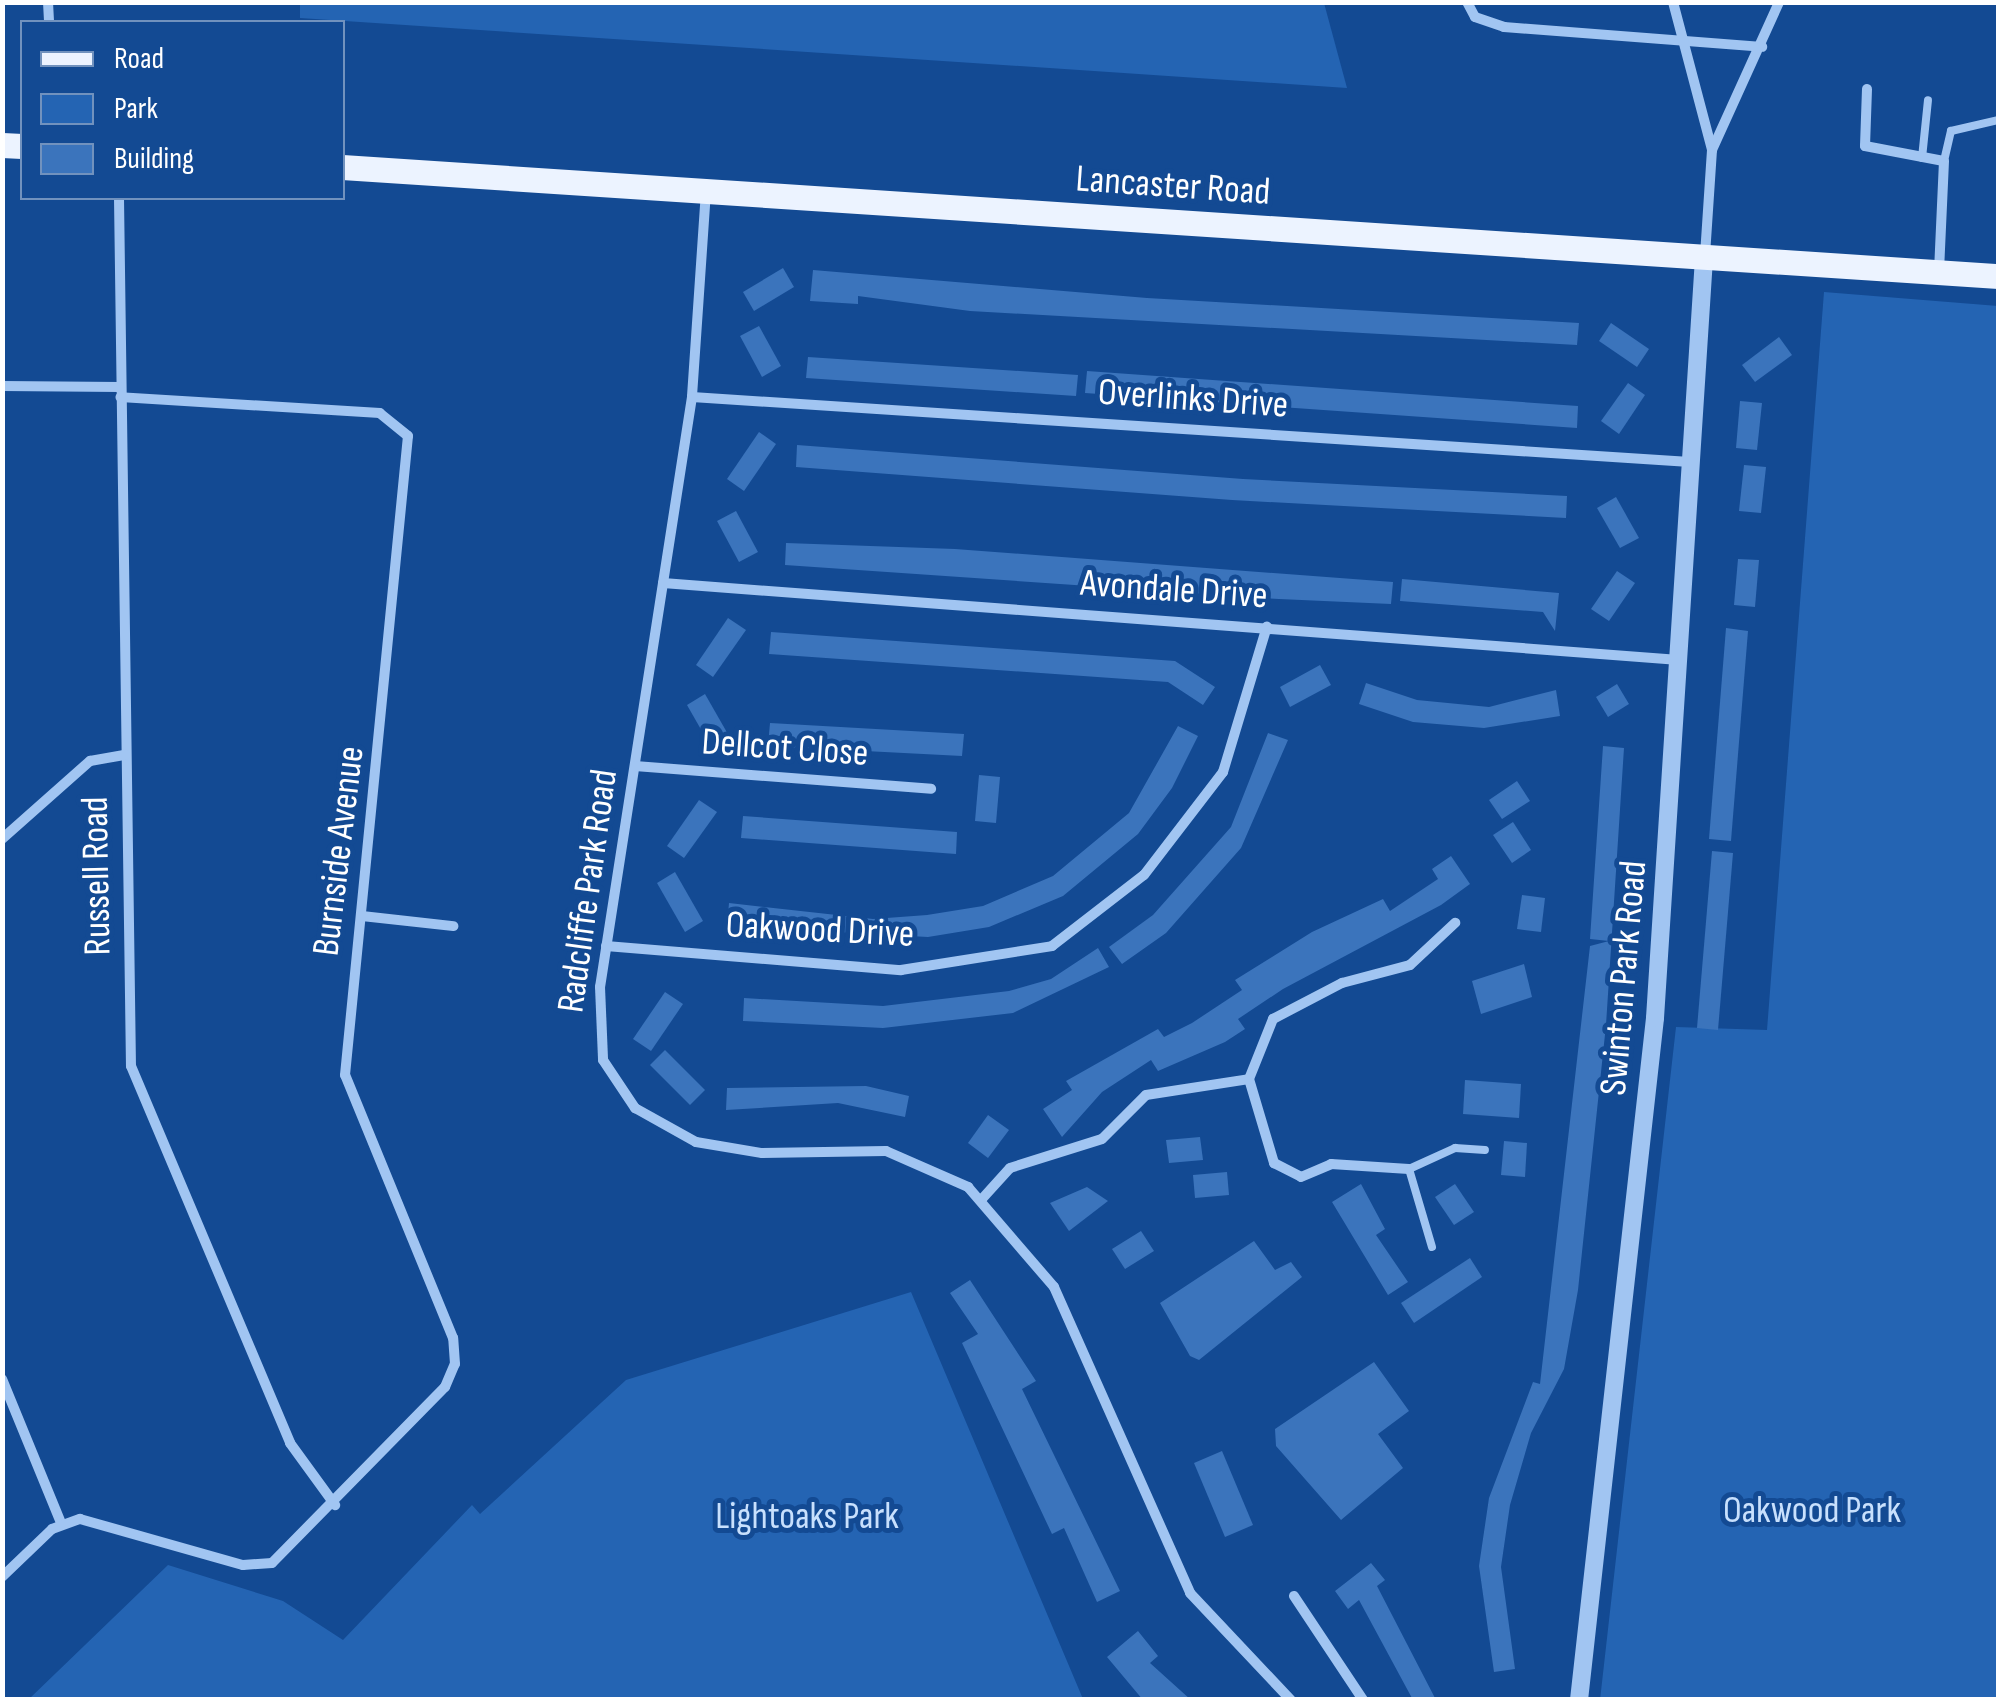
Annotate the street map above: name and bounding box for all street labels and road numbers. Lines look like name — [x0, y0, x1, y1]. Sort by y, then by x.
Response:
street label: Lancaster Road — [1074, 156, 1272, 216]
street label: Overlinks Drive — [1096, 370, 1290, 428]
street label: Avondale Drive — [1079, 561, 1269, 619]
street label: Dellcot Close — [700, 719, 870, 777]
street label: Burnside Avenue — [304, 744, 374, 958]
street label: Radcliffe Park Road — [548, 767, 628, 1015]
street label: Russell Road — [73, 796, 121, 956]
street label: Swinton Park Road — [1591, 859, 1657, 1097]
street label: Oakwood Drive — [725, 902, 915, 958]

